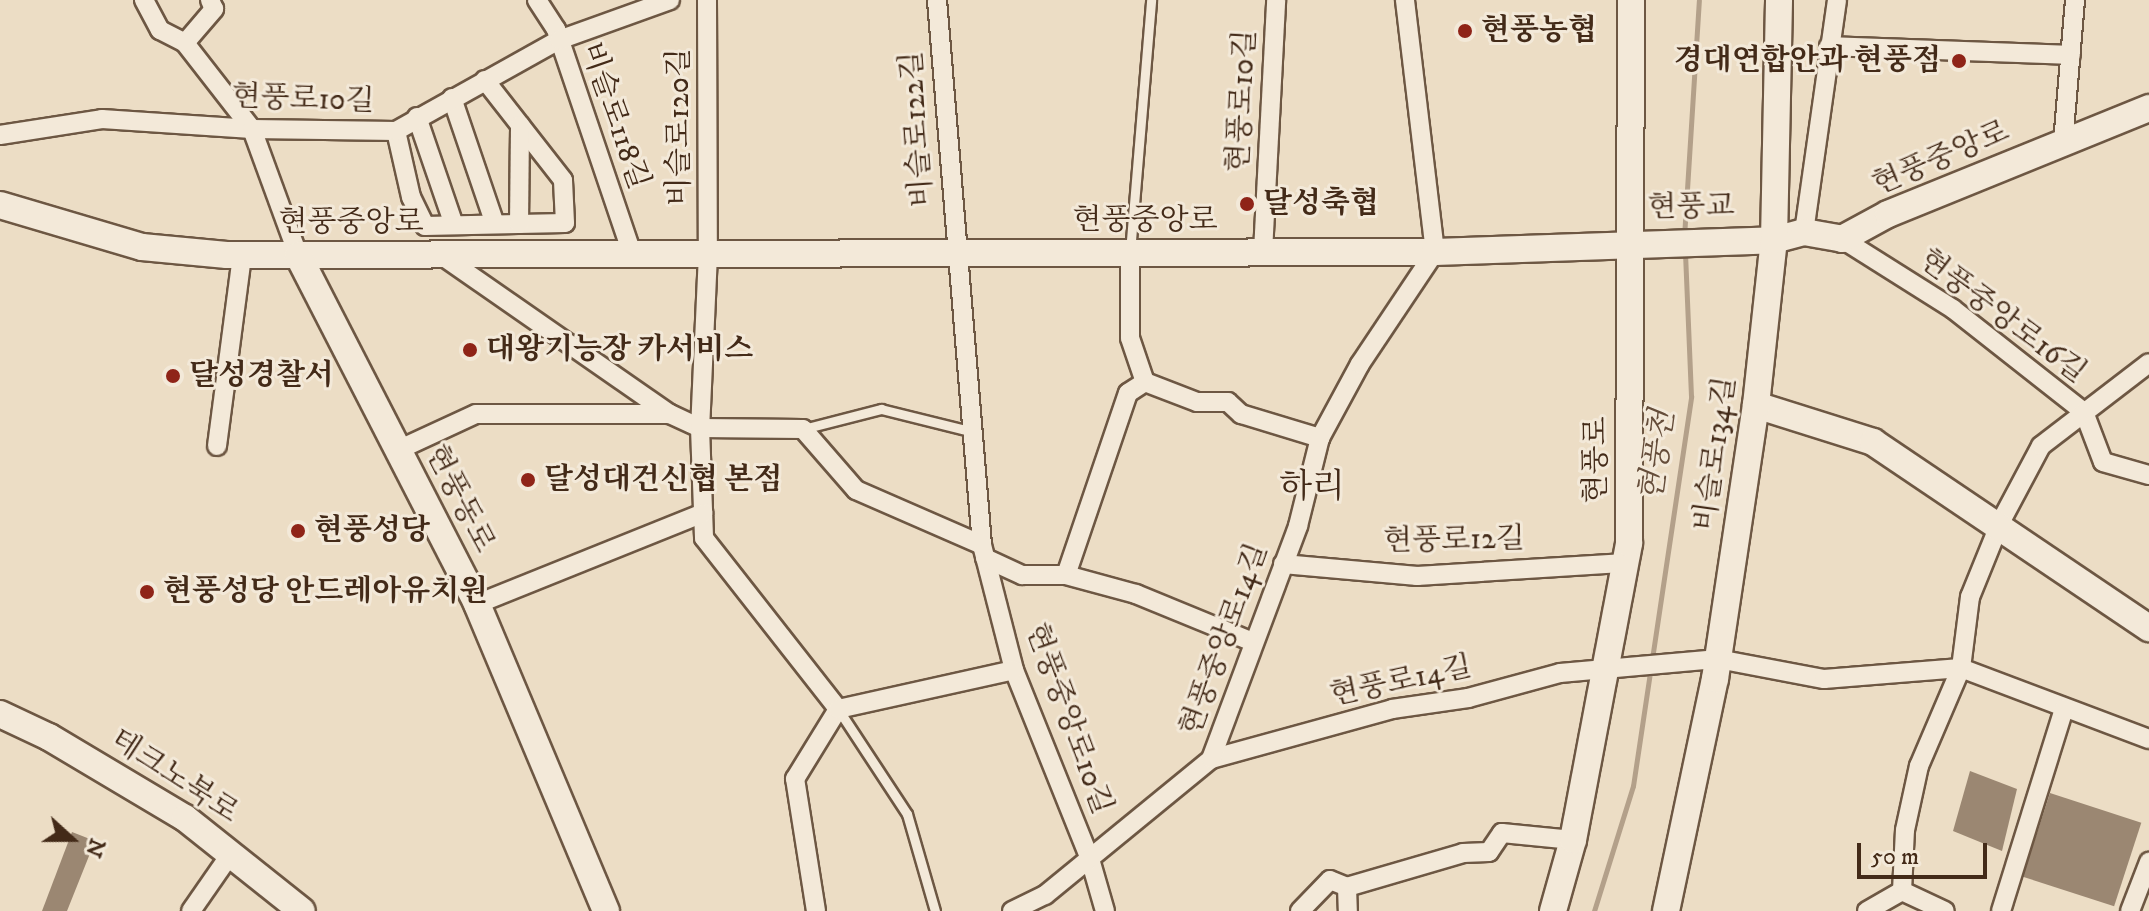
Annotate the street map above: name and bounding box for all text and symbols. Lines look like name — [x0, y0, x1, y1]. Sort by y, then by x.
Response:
place label: 현풍농협 — [1481, 13, 1597, 49]
marker: 현풍농협 — [1456, 22, 1474, 40]
street label: 현풍로10길 — [1221, 29, 1265, 173]
street label: 비슬로118길 — [572, 38, 656, 194]
place label: 경대연합안과 현풍점 — [1674, 43, 1941, 79]
street label: 비슬로120길 — [662, 48, 698, 206]
street label: 비슬로122길 — [895, 50, 941, 208]
marker: 경대연합안과 현풍점 — [1948, 50, 1970, 72]
street label: 현풍로10길 — [231, 80, 375, 120]
street label: 현풍중앙로 — [1867, 114, 2015, 204]
place label: 달성축협 — [1263, 186, 1379, 222]
street label: 현풍교 — [1647, 189, 1735, 227]
marker: 달성축협 — [1238, 195, 1256, 213]
street label: 현풍중앙로 — [1073, 203, 1217, 239]
street label: 현풍중앙로 — [279, 205, 423, 241]
street label: 현풍중앙로16길 — [1911, 242, 2093, 392]
place label: 대왕기능장 카서비스 — [486, 332, 753, 368]
marker: 대왕기능장 카서비스 — [461, 341, 479, 359]
place label: 달성경찰서 — [189, 358, 334, 394]
marker: 달성경찰서 — [164, 367, 182, 385]
street label: 비슬로134길 — [1687, 375, 1745, 533]
water label: 현풍천 — [1633, 407, 1683, 505]
street label: 현풍로 — [1579, 417, 1615, 503]
street label: 현풍동로 — [417, 439, 501, 559]
place label: 달성대건신협 본점 — [544, 462, 782, 498]
district label: 하리 — [1279, 468, 1345, 508]
marker: 달성대건신협 본점 — [519, 471, 537, 489]
place label: 현풍성당 — [314, 513, 430, 549]
marker: 현풍성당 — [289, 522, 307, 540]
street label: 현풍로12길 — [1383, 522, 1525, 560]
street label: 현풍중앙로14길 — [1174, 539, 1276, 741]
place label: 현풍성당 안드레아유치원 — [163, 574, 488, 610]
marker: 현풍성당 안드레아유치원 — [138, 583, 156, 601]
street label: 현풍중앙로10길 — [1017, 618, 1119, 820]
street label: 현풍로14길 — [1327, 649, 1475, 715]
street label: 테크노북로 — [103, 722, 245, 832]
north arrow — [32, 799, 112, 879]
scale bar — [1861, 827, 1991, 877]
text: N — [79, 835, 111, 861]
text: 50 m — [1871, 842, 1919, 872]

